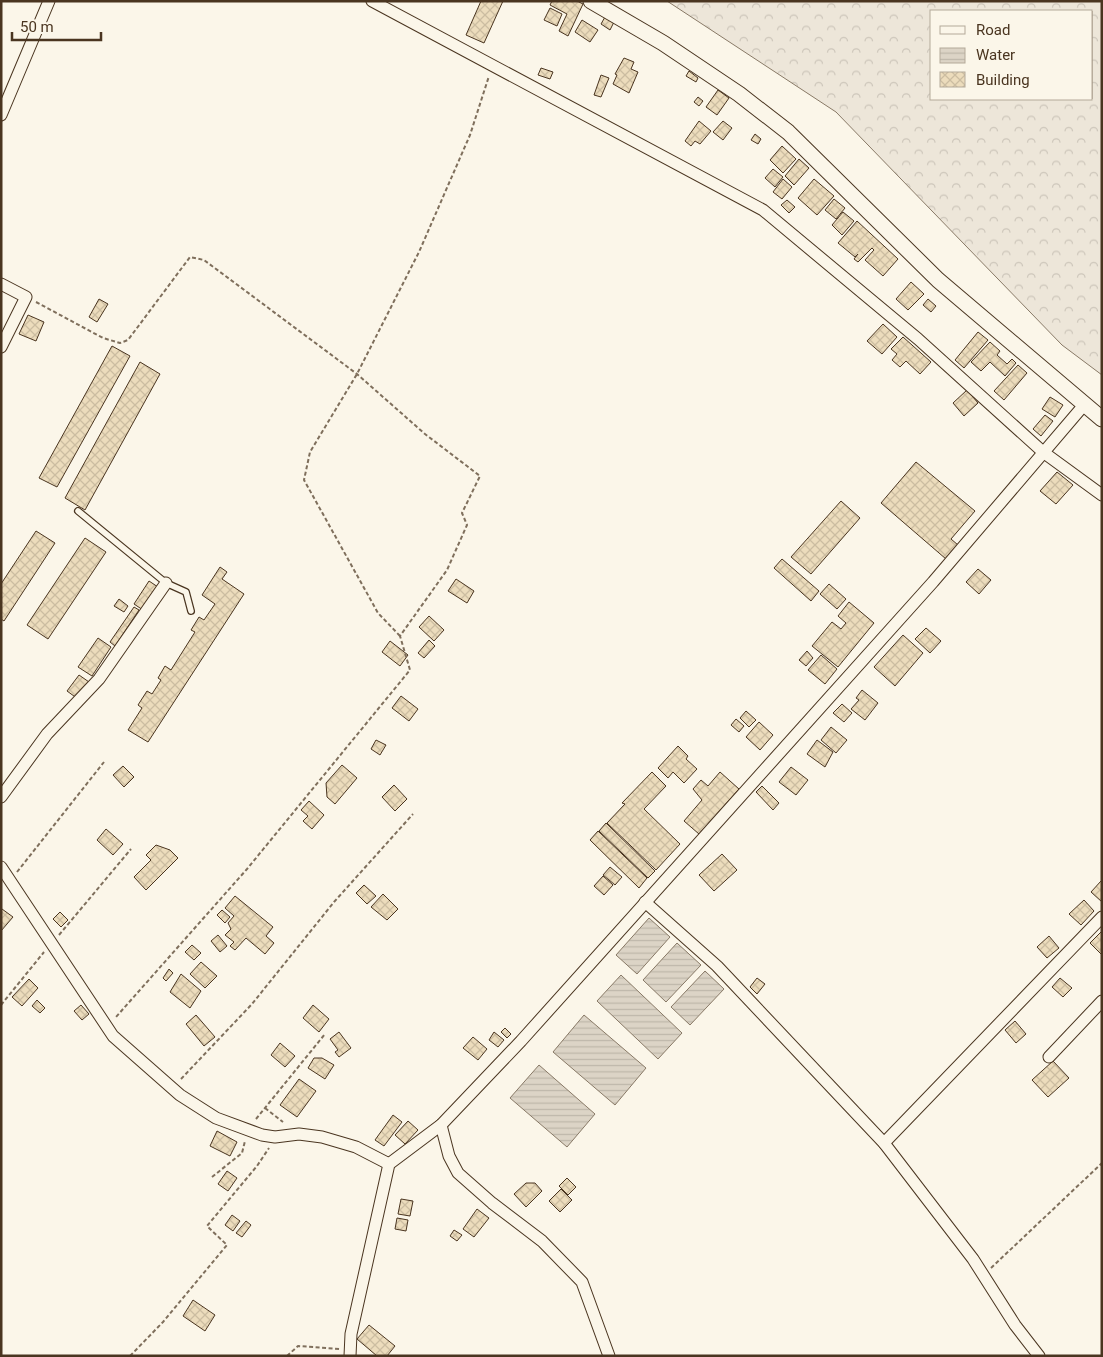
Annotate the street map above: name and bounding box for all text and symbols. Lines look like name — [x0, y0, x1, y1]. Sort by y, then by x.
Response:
scale bar — [12, 10, 101, 42]
legend — [930, 10, 1093, 100]
text: 50 m — [20, 18, 54, 36]
text: Road — [976, 21, 1010, 39]
text: Water — [976, 46, 1015, 64]
text: Building — [976, 71, 1030, 89]

